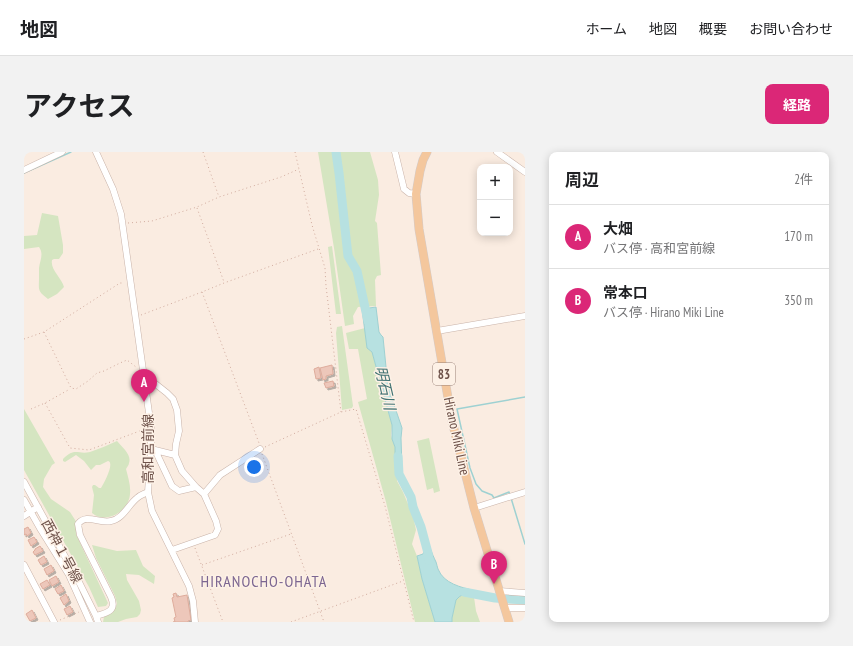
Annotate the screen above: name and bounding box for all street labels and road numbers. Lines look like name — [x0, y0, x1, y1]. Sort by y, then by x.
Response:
road number: 83 — [433, 363, 455, 385]
street label: Hirano Miki Line — [440, 395, 474, 477]
street label: 高和宮前線 — [139, 414, 157, 484]
street label: 西神１号線 — [38, 516, 86, 586]

